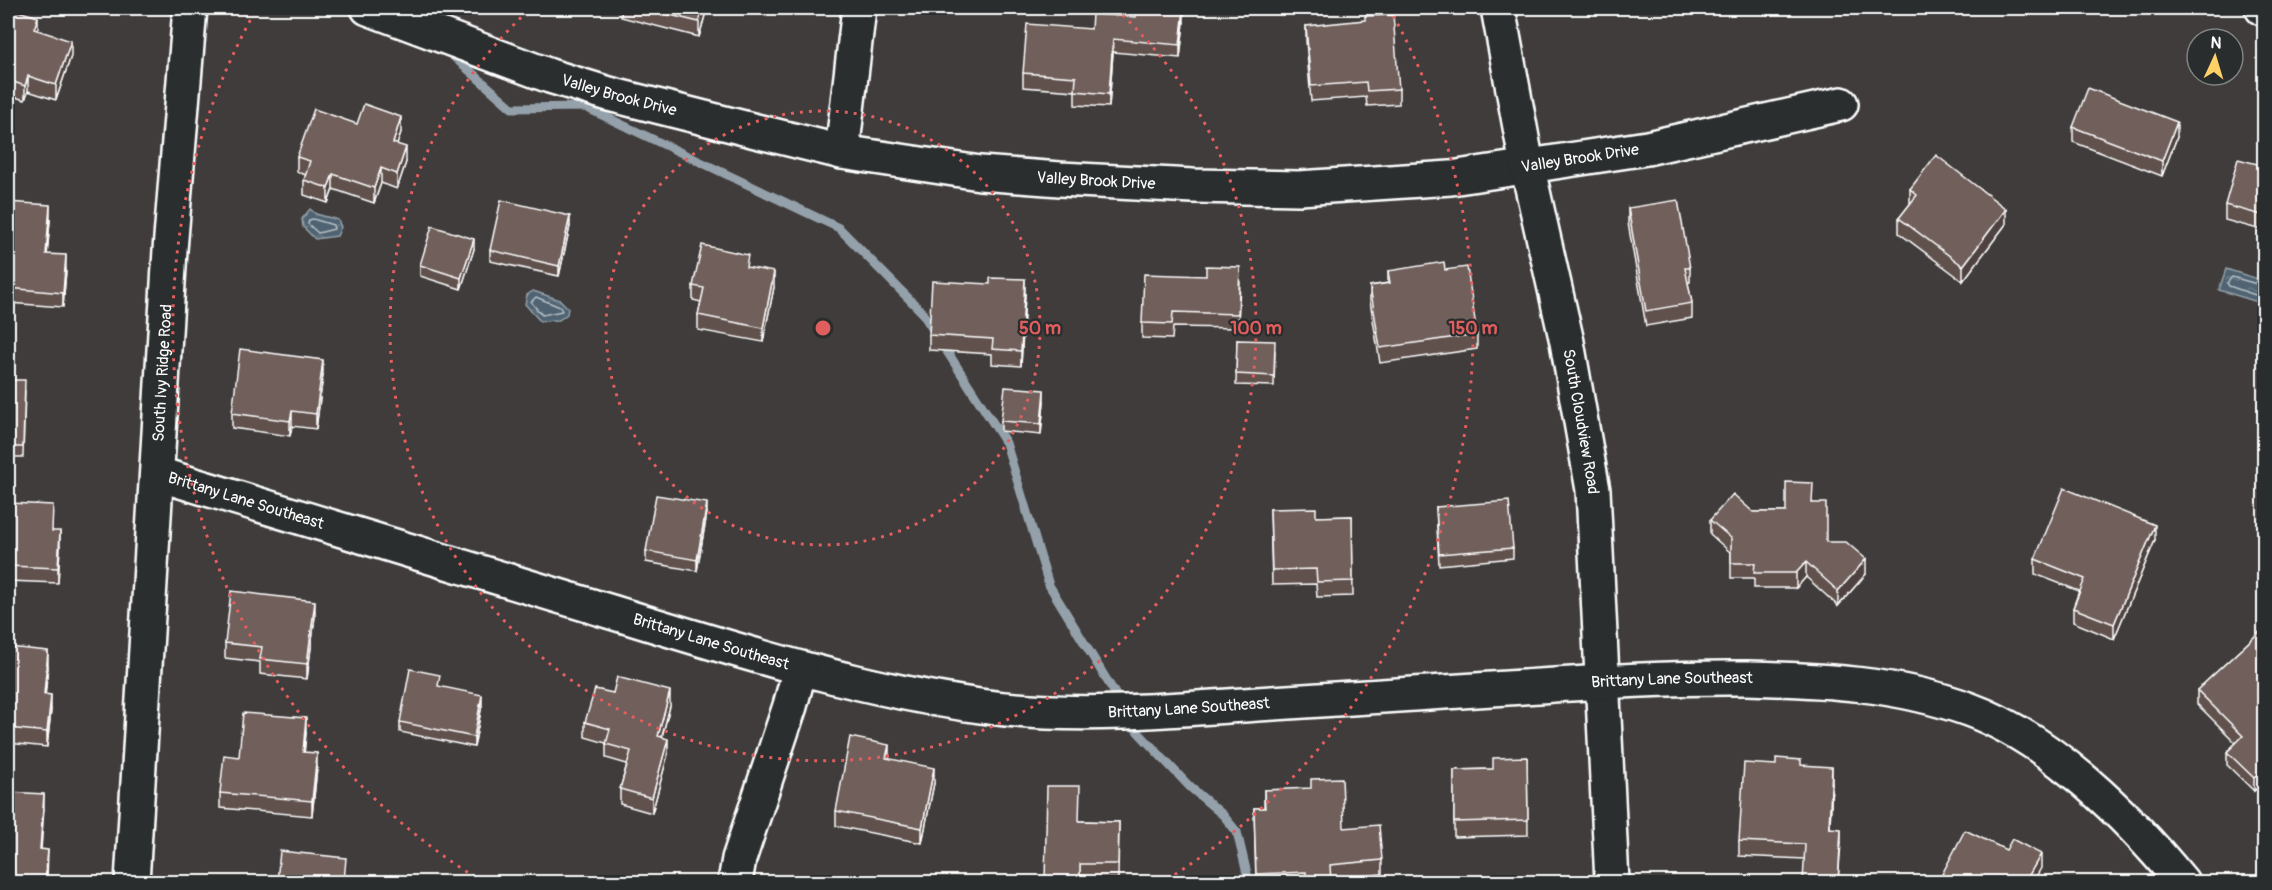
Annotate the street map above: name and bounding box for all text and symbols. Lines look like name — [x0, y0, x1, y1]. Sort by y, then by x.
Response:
north arrow — [2185, 27, 2245, 87]
text: N — [2210, 33, 2222, 53]
street label: Valley Brook Drive — [559, 70, 679, 121]
street label: Valley Brook Drive — [1520, 139, 1640, 177]
street label: Valley Brook Drive — [1036, 167, 1156, 194]
street label: South Ivy Ridge Road — [148, 303, 177, 442]
text: 50 m — [1019, 317, 1061, 340]
text: 100 m — [1230, 317, 1282, 340]
text: 150 m — [1449, 317, 1498, 340]
centre of rings — [813, 318, 833, 338]
street label: South Cloudview Road — [1558, 348, 1603, 495]
street label: Brittany Lane Southeast — [166, 468, 327, 534]
street label: Brittany Lane Southeast — [631, 609, 792, 675]
street label: Brittany Lane Southeast — [1591, 668, 1754, 693]
street label: Brittany Lane Southeast — [1108, 693, 1271, 722]

